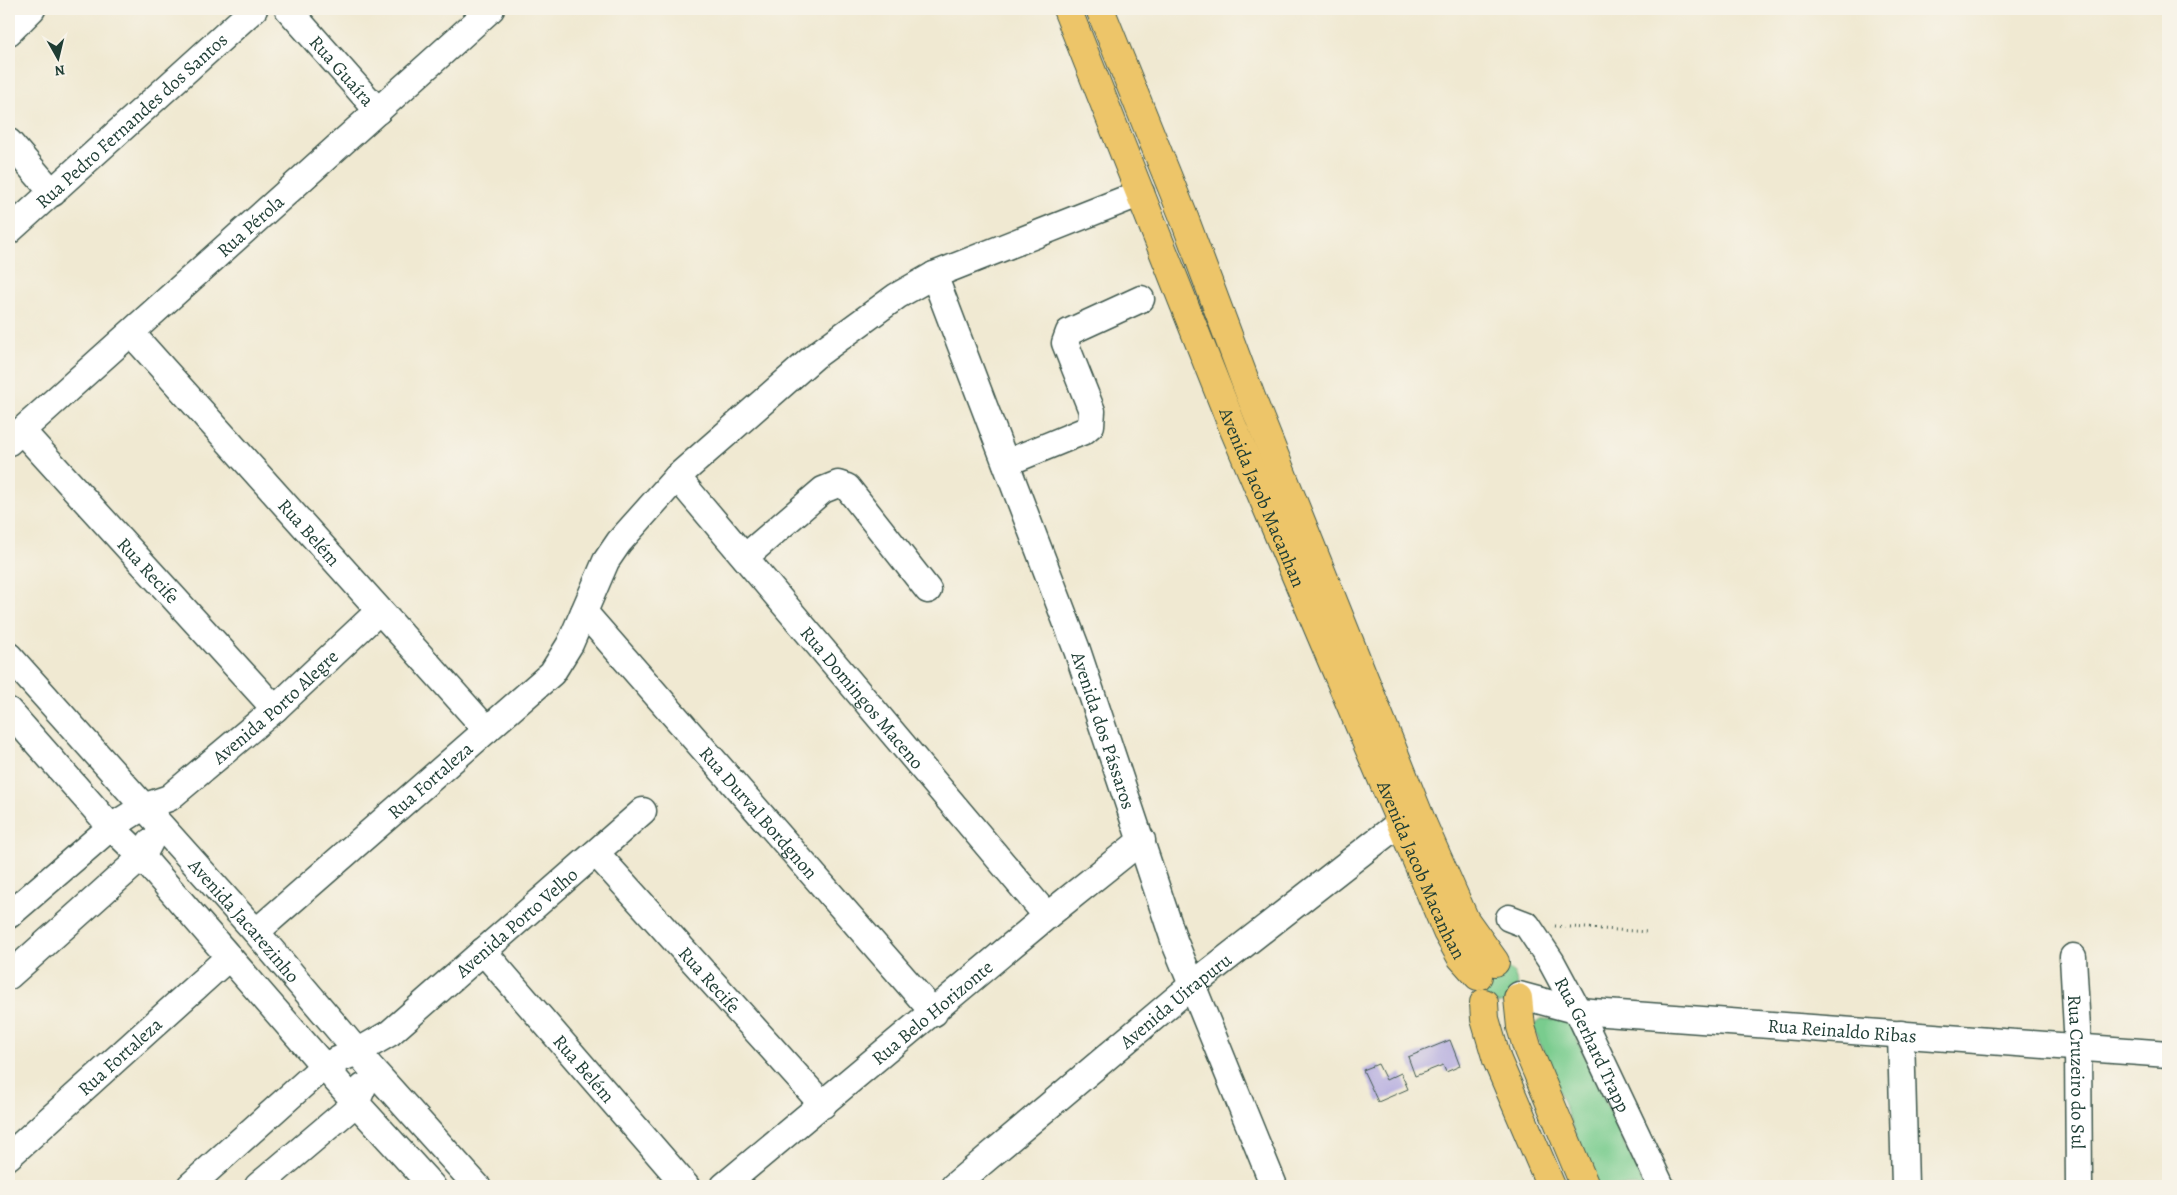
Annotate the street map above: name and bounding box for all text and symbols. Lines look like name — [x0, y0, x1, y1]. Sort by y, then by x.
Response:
street label: Rua Pedro Fernandes dos Santos — [30, 27, 234, 215]
street label: Rua Guaíra — [303, 30, 380, 112]
north arrow — [32, 32, 82, 82]
text: N — [53, 60, 66, 80]
street label: Rua Pérola — [211, 189, 290, 263]
street label: Avenida Jacob Macanhan — [1212, 403, 1311, 591]
street label: Rua Belém — [272, 493, 346, 572]
street label: Rua Recife — [111, 532, 185, 610]
street label: Rua Domingos Maceno — [794, 621, 930, 775]
street label: Avenida Porto Alegre — [206, 644, 344, 771]
street label: Avenida dos Pássaros — [1064, 648, 1141, 813]
street label: Rua Fortaleza — [382, 736, 479, 825]
street label: Rua Durval Bordgnon — [693, 741, 823, 885]
street label: Avenida Jacob Macanhan — [1370, 776, 1472, 964]
street label: Avenida Jacarezinho — [182, 853, 305, 988]
street label: Avenida Porto Velho — [449, 862, 584, 984]
street label: Rua Recife — [672, 941, 746, 1019]
street label: Avenida Uirapuru — [1114, 947, 1238, 1055]
street label: Rua Belo Horizonte — [866, 955, 999, 1071]
street label: Rua Gerhard Trapp — [1548, 972, 1636, 1117]
street label: Rua Cruzeiro do Sul — [2061, 994, 2091, 1150]
street label: Rua Fortaleza — [72, 1012, 168, 1102]
street label: Rua Reinaldo Ribas — [1767, 1013, 1917, 1050]
street label: Rua Belém — [547, 1029, 621, 1109]

